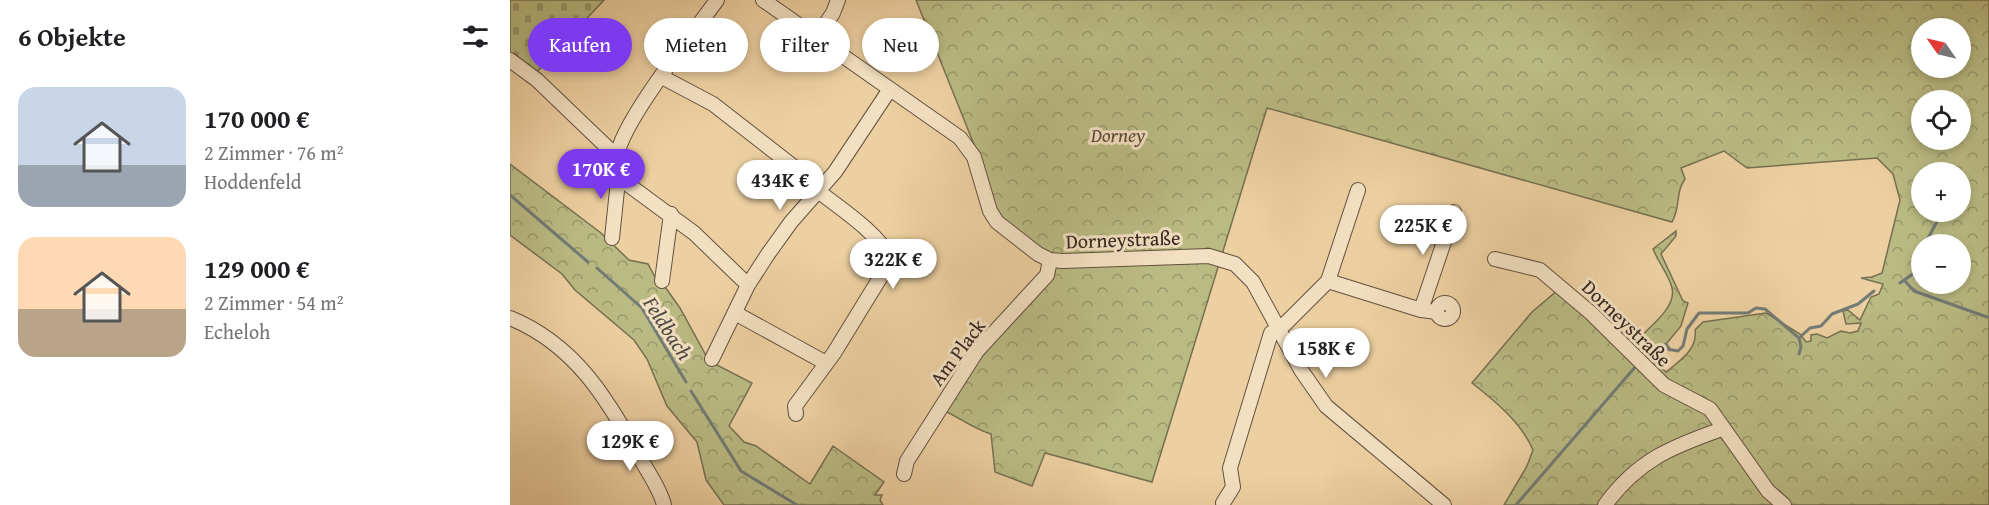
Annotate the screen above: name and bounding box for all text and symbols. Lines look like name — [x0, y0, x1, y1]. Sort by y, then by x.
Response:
text: 6 Objekte — [18, 17, 126, 56]
chip: Kaufen — [528, 18, 632, 72]
chip: Mieten — [644, 18, 748, 72]
chip: Filter — [760, 18, 850, 72]
chip: Neu — [862, 18, 939, 72]
north arrow — [1911, 18, 1971, 78]
map controls — [1911, 18, 1971, 294]
icon: filters — [459, 20, 492, 53]
button: locate — [1911, 90, 1971, 150]
text: 170 000 € — [204, 99, 310, 138]
icon: home — [66, 111, 138, 183]
park label: Dorney — [1090, 120, 1145, 149]
text: 2 Zimmer · 76 m² — [204, 138, 343, 167]
pin: 170K € — [552, 149, 650, 200]
text: 170K € — [572, 154, 630, 183]
pin: 434K € — [731, 160, 829, 211]
button: + — [1911, 162, 1971, 222]
text: 434K € — [751, 165, 809, 194]
text: Hoddenfeld — [204, 167, 302, 196]
pin: 225K € — [1374, 205, 1472, 256]
text: 225K € — [1394, 210, 1452, 239]
street label: Dorneystraße — [1065, 223, 1181, 255]
button: − — [1911, 234, 1971, 294]
pin: 322K € — [844, 239, 942, 290]
text: 322K € — [864, 244, 922, 273]
text: 129 000 € — [204, 249, 310, 288]
icon: home — [66, 261, 138, 333]
street label: Dorneystraße — [1576, 273, 1678, 373]
text: 2 Zimmer · 54 m² — [204, 288, 343, 317]
water label: Feldbach — [635, 289, 700, 366]
street label: Am Plack — [922, 312, 992, 392]
text: Echeloh — [204, 317, 270, 346]
pin: 158K € — [1277, 328, 1375, 379]
text: 158K € — [1297, 333, 1355, 362]
pin: 129K € — [581, 421, 679, 472]
text: 129K € — [601, 426, 659, 455]

